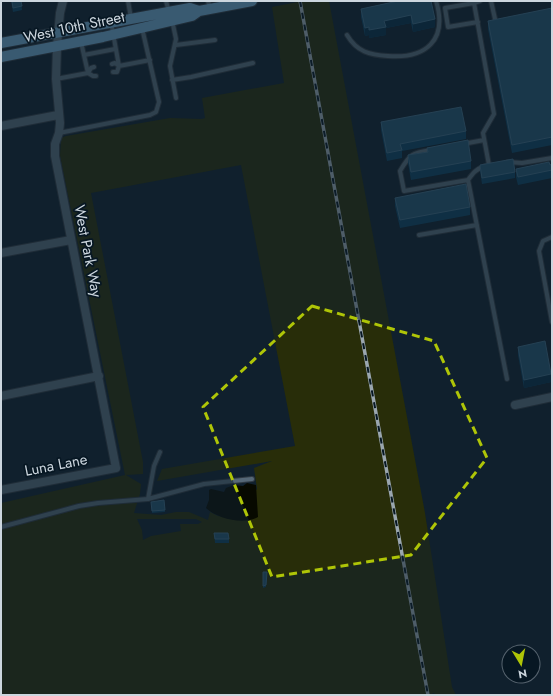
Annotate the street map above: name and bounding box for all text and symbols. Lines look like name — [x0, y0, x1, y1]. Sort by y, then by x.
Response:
street label: West 10th Street — [21, 5, 127, 48]
street label: West Park Way — [68, 203, 108, 300]
street label: Luna Lane — [23, 448, 90, 482]
north arrow — [501, 644, 541, 684]
text: N — [517, 665, 528, 682]

